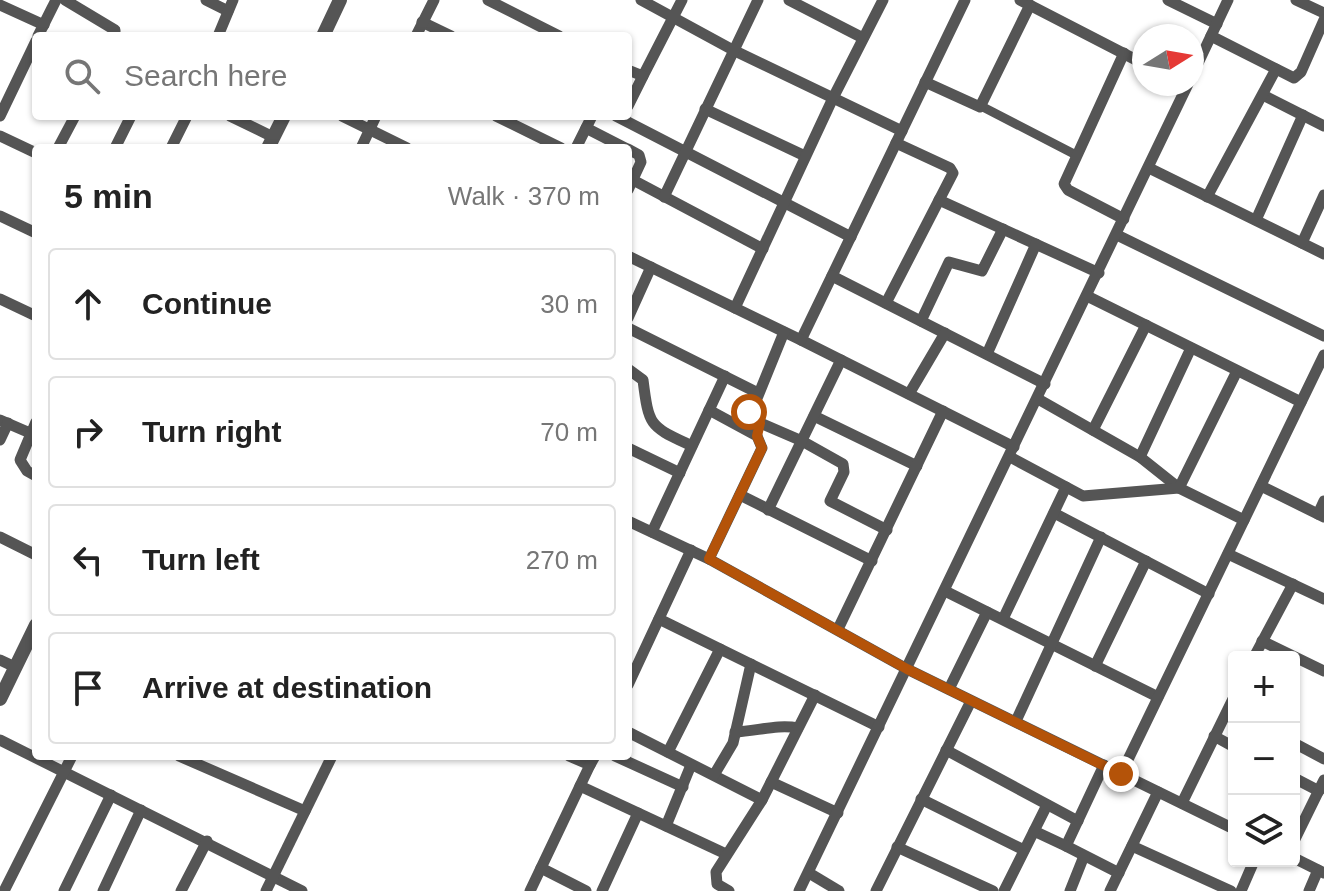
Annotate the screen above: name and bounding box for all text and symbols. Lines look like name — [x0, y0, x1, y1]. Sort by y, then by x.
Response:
north arrow — [1132, 24, 1204, 96]
search box — [32, 32, 632, 120]
icon: search — [60, 54, 104, 98]
text: Search here — [124, 59, 287, 92]
text: 5 min — [64, 177, 153, 215]
text: Walk · 370 m — [448, 181, 600, 211]
icon: ahead — [66, 282, 110, 326]
text: Continue — [142, 287, 272, 320]
text: 30 m — [540, 289, 598, 319]
route start — [731, 394, 767, 430]
icon: right — [66, 410, 110, 454]
text: Turn right — [142, 415, 281, 448]
text: 70 m — [540, 417, 598, 447]
icon: left — [66, 538, 110, 582]
text: Turn left — [142, 543, 260, 576]
text: 270 m — [526, 545, 598, 575]
map controls — [1228, 651, 1300, 867]
button: + — [1228, 651, 1300, 723]
icon: arrive — [66, 666, 110, 710]
text: Arrive at destination — [142, 671, 432, 704]
button: − — [1228, 723, 1300, 795]
route end — [1103, 756, 1139, 792]
button: layers — [1228, 795, 1300, 867]

